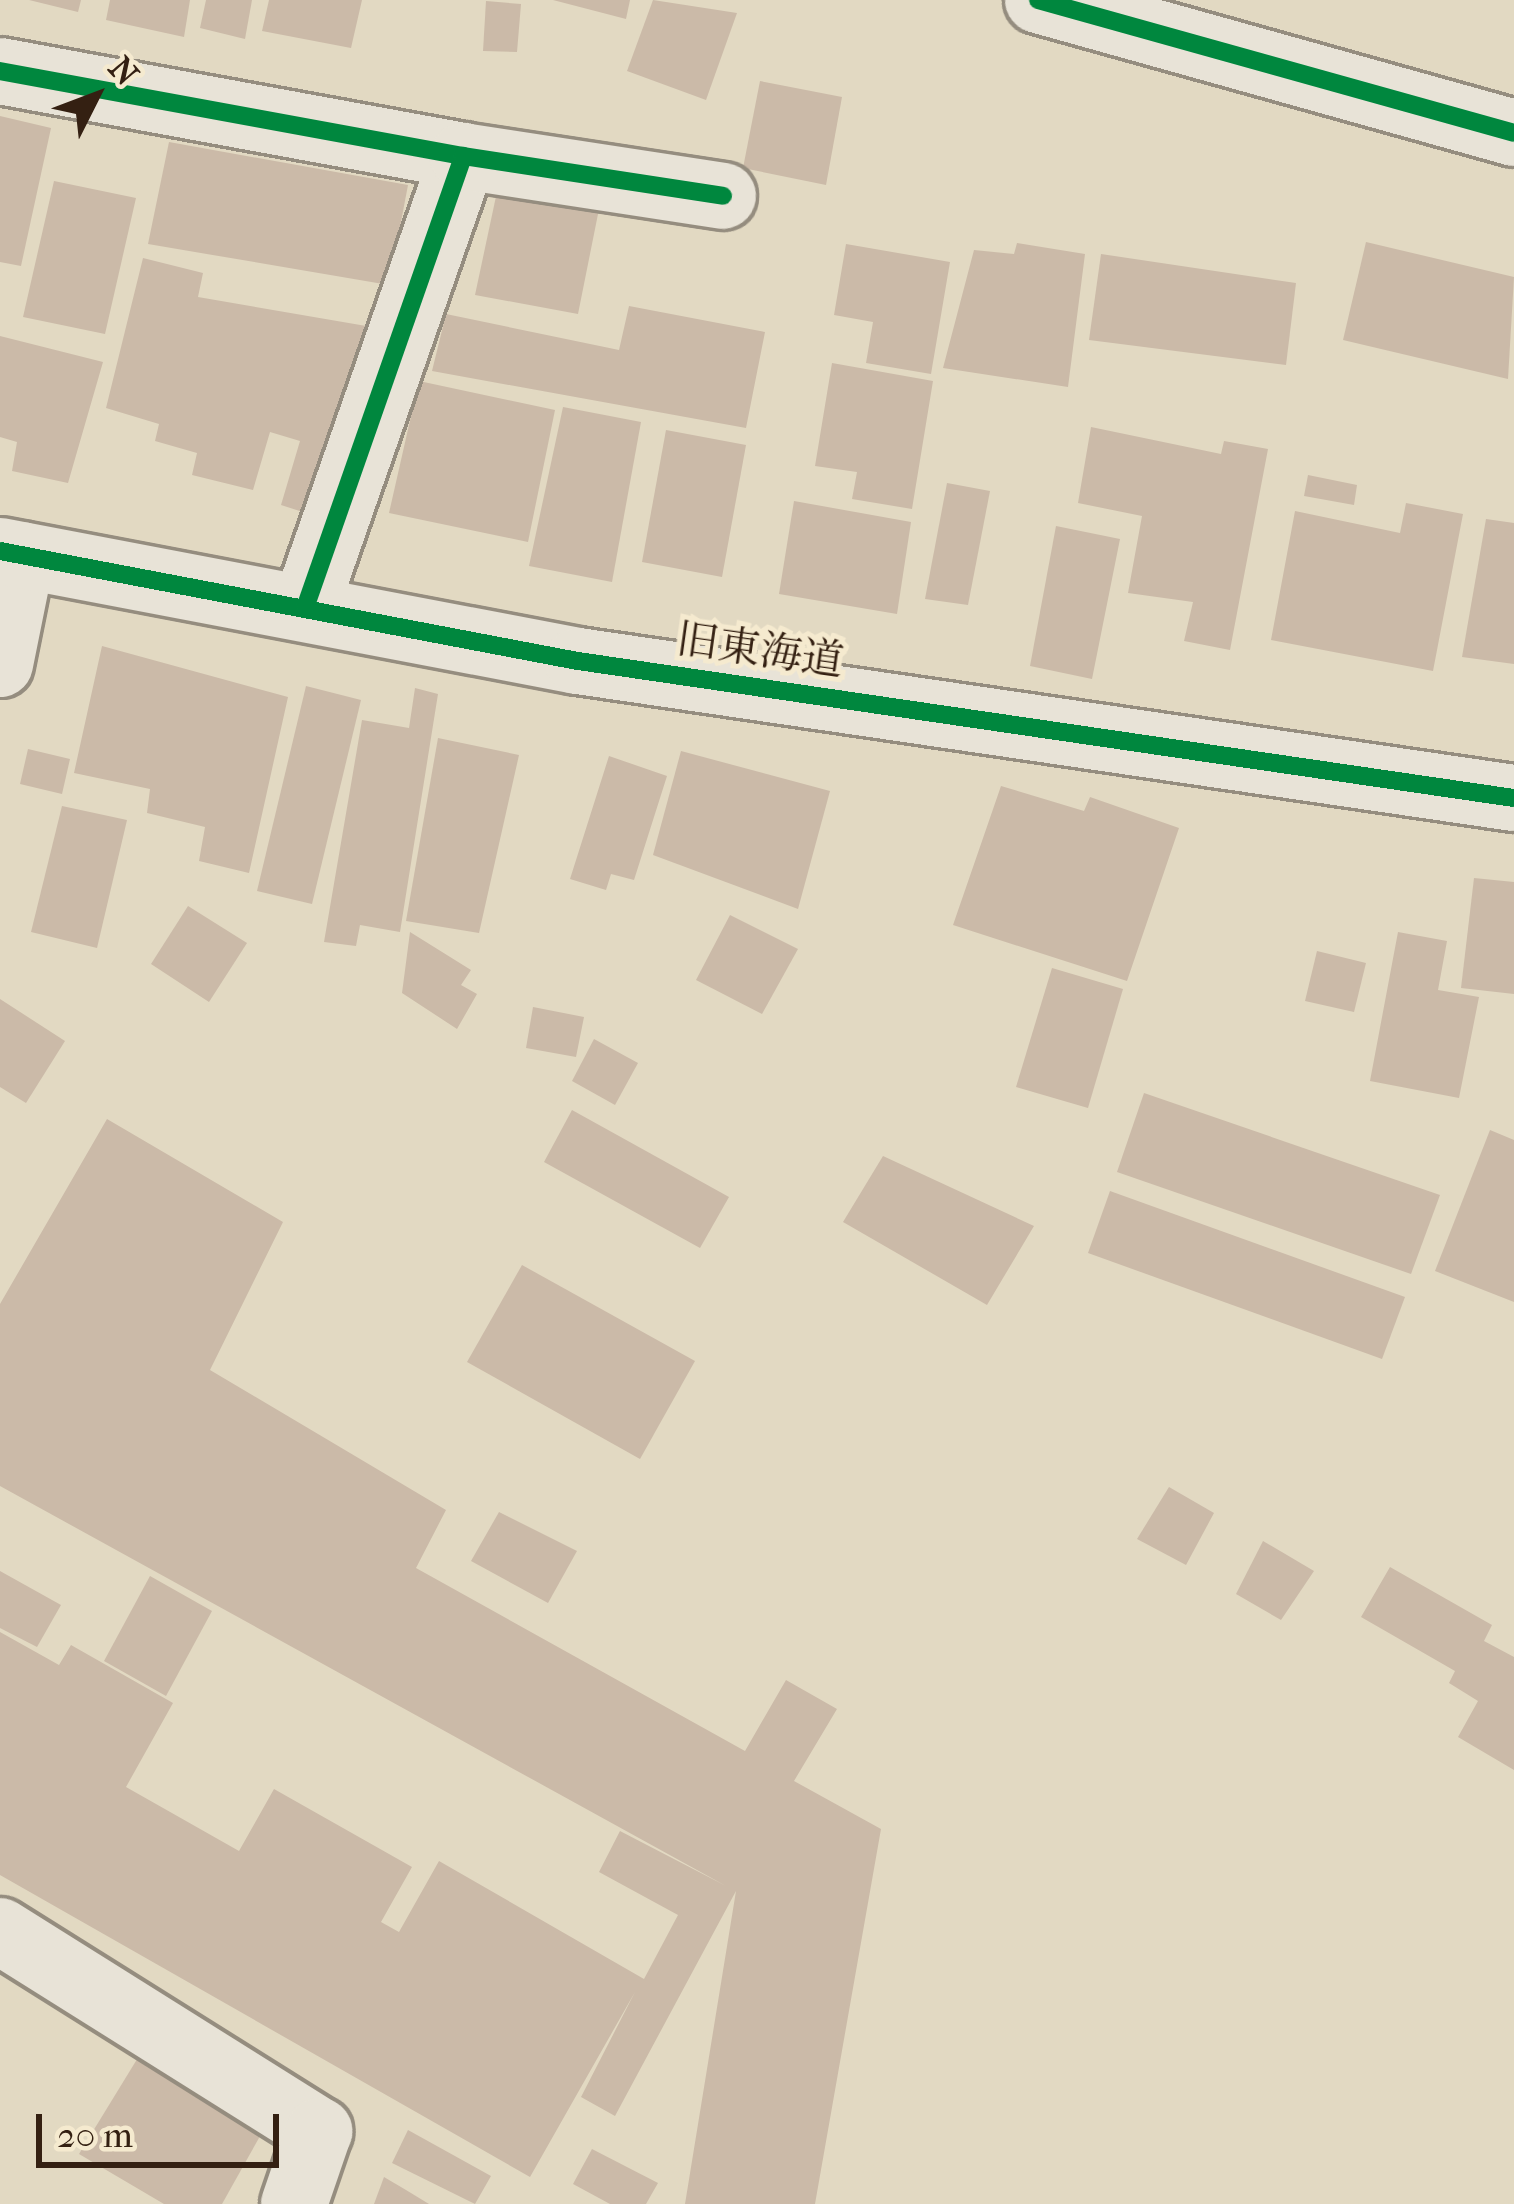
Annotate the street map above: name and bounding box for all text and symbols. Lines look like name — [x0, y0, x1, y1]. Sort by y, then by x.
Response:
north arrow — [36, 36, 156, 156]
text: N — [100, 49, 146, 94]
street label: 旧東海道 — [673, 614, 847, 688]
scale bar — [42, 2090, 285, 2164]
text: 20 m — [57, 2114, 133, 2156]

